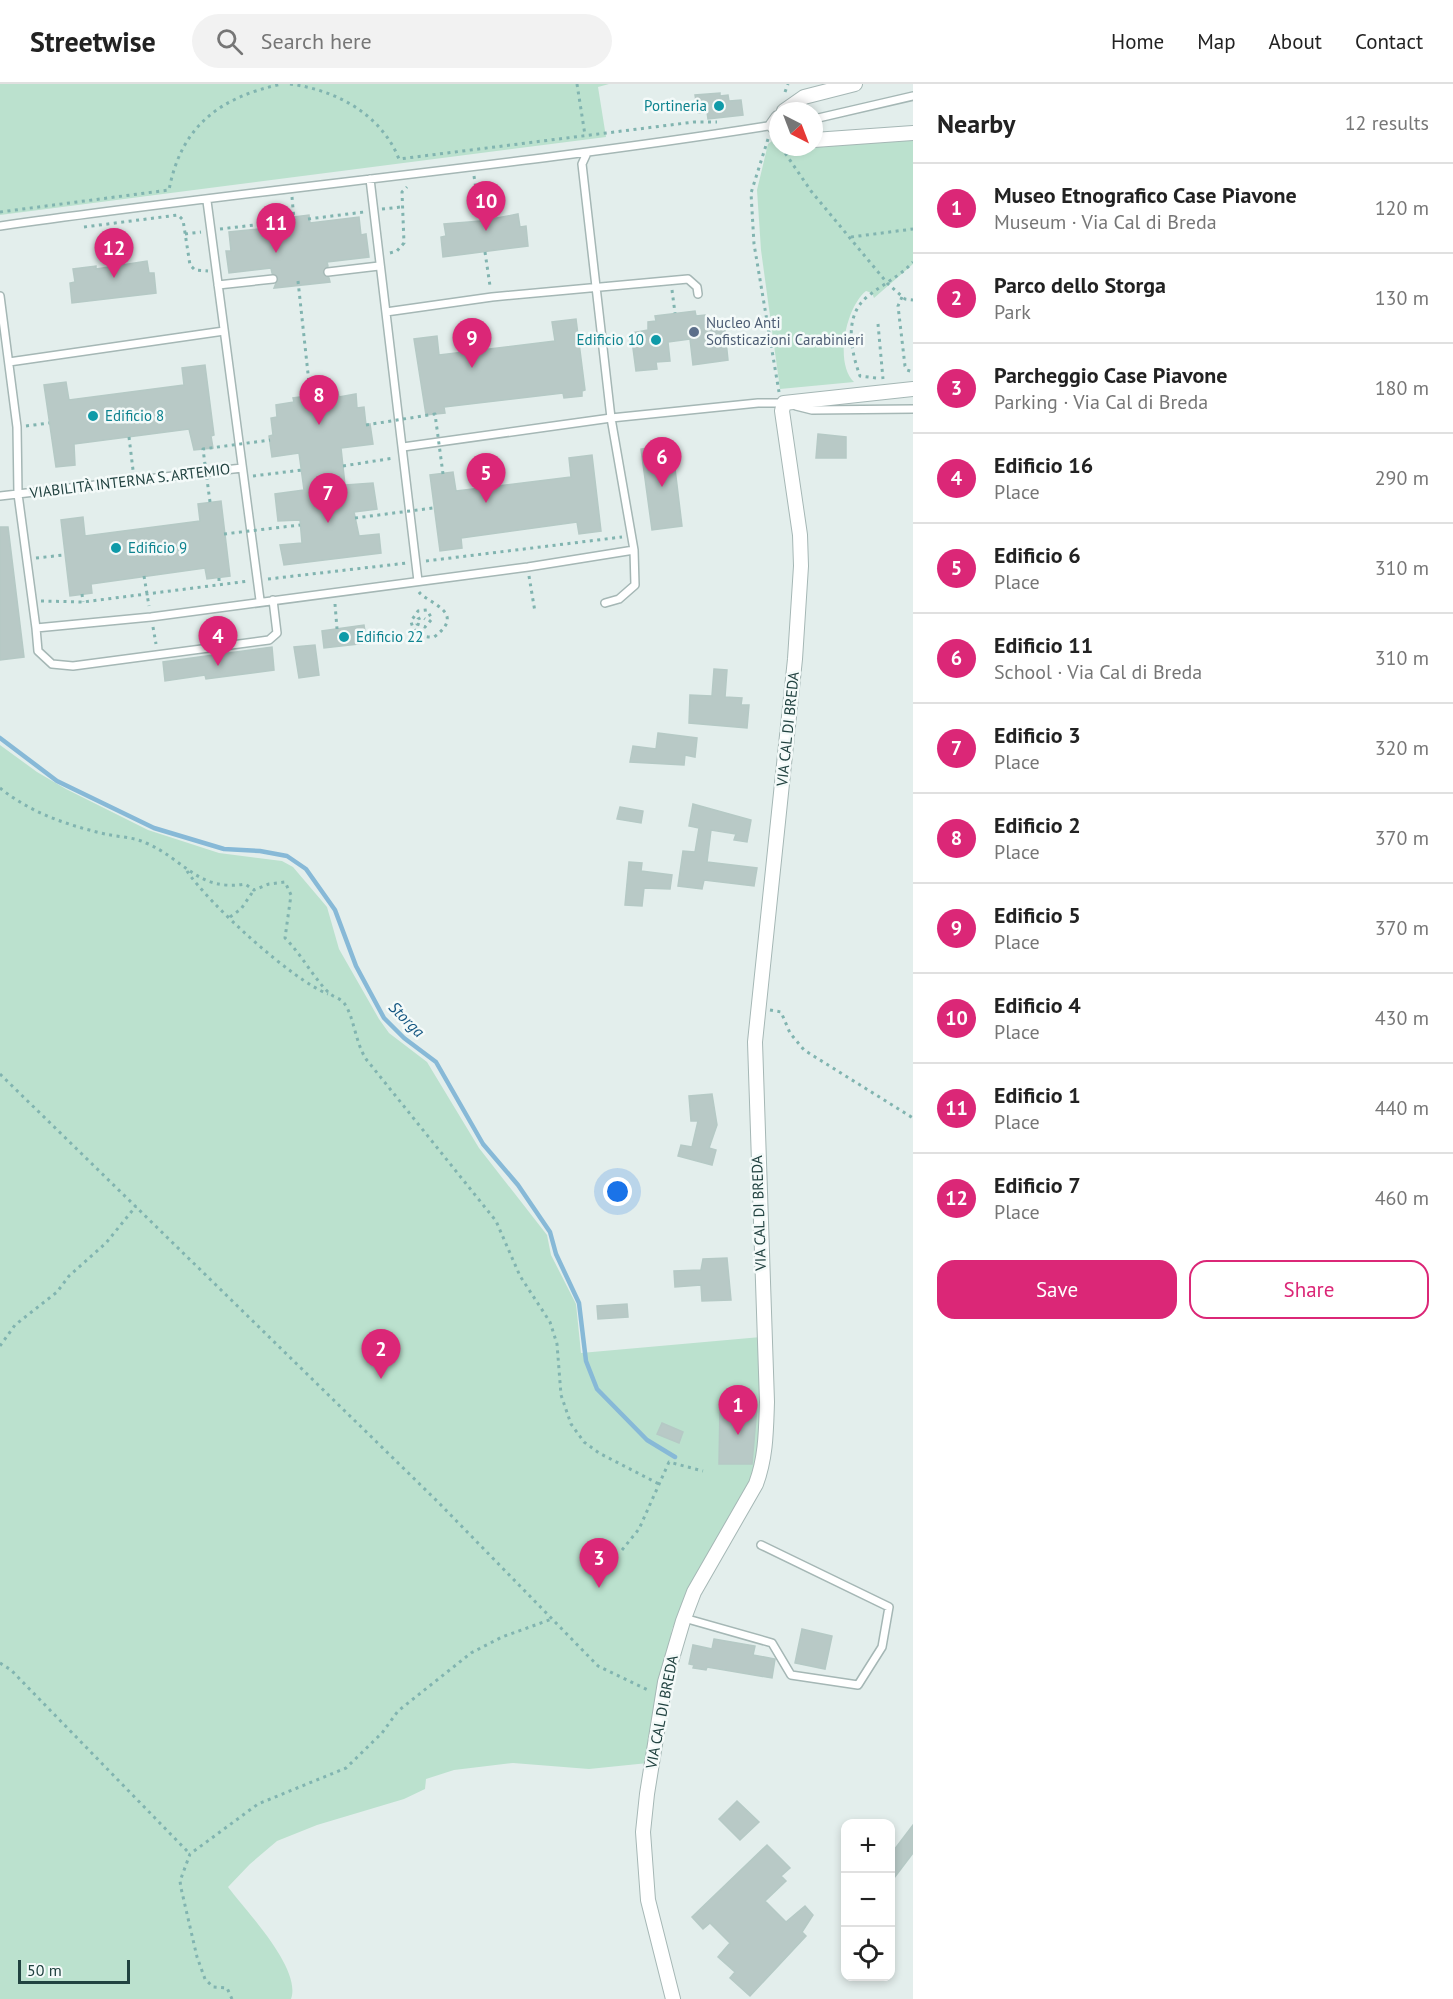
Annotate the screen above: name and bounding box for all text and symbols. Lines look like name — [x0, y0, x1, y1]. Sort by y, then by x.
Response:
search box — [192, 14, 612, 68]
text: Streetwise — [30, 23, 156, 60]
icon: search — [213, 25, 246, 58]
text: Search here — [261, 27, 372, 55]
text: Home — [1111, 28, 1164, 55]
text: Map — [1197, 28, 1236, 55]
text: About — [1269, 28, 1322, 55]
text: Contact — [1355, 28, 1423, 55]
place label: Portineria — [644, 96, 707, 115]
marker: Portineria — [712, 99, 726, 113]
north arrow — [769, 102, 823, 156]
text: Nearby — [937, 107, 1015, 140]
text: 12 results — [1345, 110, 1429, 136]
text: Museo Etnografico Case Piavone — [994, 181, 1297, 209]
pin: 10 — [466, 182, 506, 231]
text: 1 — [951, 195, 962, 221]
text: 120 m — [1375, 195, 1429, 221]
pin: 11 — [256, 204, 296, 253]
text: Museum · Via Cal di Breda — [994, 209, 1217, 235]
pin: 12 — [94, 228, 134, 278]
text: Parco dello Storga — [994, 271, 1166, 299]
text: 2 — [951, 285, 962, 311]
text: 130 m — [1375, 285, 1429, 311]
text: Park — [994, 299, 1031, 325]
place label: Nucleo Anti Sofisticazioni Carabinieri — [706, 313, 864, 349]
pin: 9 — [452, 318, 492, 368]
marker: Nucleo Anti Sofisticazioni Carabinieri — [687, 325, 701, 339]
place label: Edificio 10 — [577, 330, 644, 349]
marker: Edificio 10 — [649, 333, 663, 347]
text: Parcheggio Case Piavone — [994, 361, 1228, 389]
text: 3 — [951, 375, 962, 401]
text: 180 m — [1375, 375, 1429, 401]
pin: 8 — [300, 376, 338, 425]
text: Parking · Via Cal di Breda — [994, 389, 1208, 415]
place label: Edificio 8 — [105, 406, 164, 425]
marker: Edificio 8 — [86, 409, 100, 423]
pin: 6 — [642, 438, 682, 487]
text: Edificio 16 — [994, 451, 1093, 479]
pin: 5 — [466, 454, 506, 503]
street label: VIABILITÀ INTERNA S. ARTEMIO — [28, 459, 231, 502]
text: 4 — [951, 465, 962, 491]
text: 290 m — [1375, 465, 1429, 491]
pin: 7 — [308, 474, 348, 523]
text: Place — [994, 479, 1040, 505]
place label: Edificio 9 — [128, 538, 187, 557]
marker: Edificio 9 — [109, 541, 123, 555]
text: Edificio 6 — [994, 541, 1081, 569]
text: 5 — [951, 555, 962, 581]
text: 310 m — [1375, 555, 1429, 581]
text: Place — [994, 569, 1040, 595]
pin: 4 — [198, 616, 238, 666]
place label: Edificio 22 — [356, 627, 423, 646]
marker: Edificio 22 — [337, 630, 351, 644]
text: Edificio 11 — [994, 631, 1093, 659]
text: 6 — [951, 645, 962, 671]
text: 310 m — [1375, 645, 1429, 671]
text: School · Via Cal di Breda — [994, 659, 1202, 685]
street label: VIA CAL DI BREDA — [772, 670, 803, 788]
text: Edificio 3 — [994, 721, 1081, 749]
text: 7 — [951, 735, 962, 761]
text: 320 m — [1375, 735, 1429, 761]
text: Place — [994, 749, 1040, 775]
text: Edificio 2 — [994, 811, 1081, 839]
text: 8 — [951, 825, 962, 851]
text: 370 m — [1375, 825, 1429, 851]
text: Place — [994, 839, 1040, 865]
text: Edificio 5 — [994, 901, 1081, 929]
text: 9 — [951, 915, 962, 941]
text: 370 m — [1375, 915, 1429, 941]
text: Place — [994, 929, 1040, 955]
text: Edificio 4 — [994, 991, 1081, 1019]
water label: Storga — [385, 997, 429, 1041]
text: 10 — [945, 1005, 968, 1031]
text: 430 m — [1375, 1005, 1429, 1031]
text: Place — [994, 1019, 1040, 1045]
text: Edificio 1 — [994, 1081, 1081, 1109]
text: 11 — [945, 1095, 968, 1121]
text: 440 m — [1375, 1095, 1429, 1121]
text: Place — [994, 1109, 1040, 1135]
street label: VIA CAL DI BREDA — [747, 1155, 770, 1272]
text: Edificio 7 — [994, 1171, 1081, 1199]
your location — [603, 1177, 632, 1206]
text: 12 — [945, 1185, 968, 1211]
text: 460 m — [1375, 1185, 1429, 1211]
text: Place — [994, 1199, 1040, 1225]
button: Save — [937, 1260, 1177, 1319]
button: Share — [1189, 1260, 1429, 1319]
pin: 2 — [362, 1330, 400, 1379]
pin: 1 — [718, 1386, 758, 1435]
pin: 3 — [580, 1538, 618, 1588]
street label: VIA CAL DI BREDA — [641, 1653, 682, 1771]
map controls — [841, 1819, 895, 1981]
button: + — [841, 1819, 895, 1873]
button: − — [841, 1873, 895, 1927]
button: locate — [841, 1927, 895, 1981]
scale bar — [18, 1957, 130, 1984]
text: 50 m — [27, 1960, 62, 1980]

